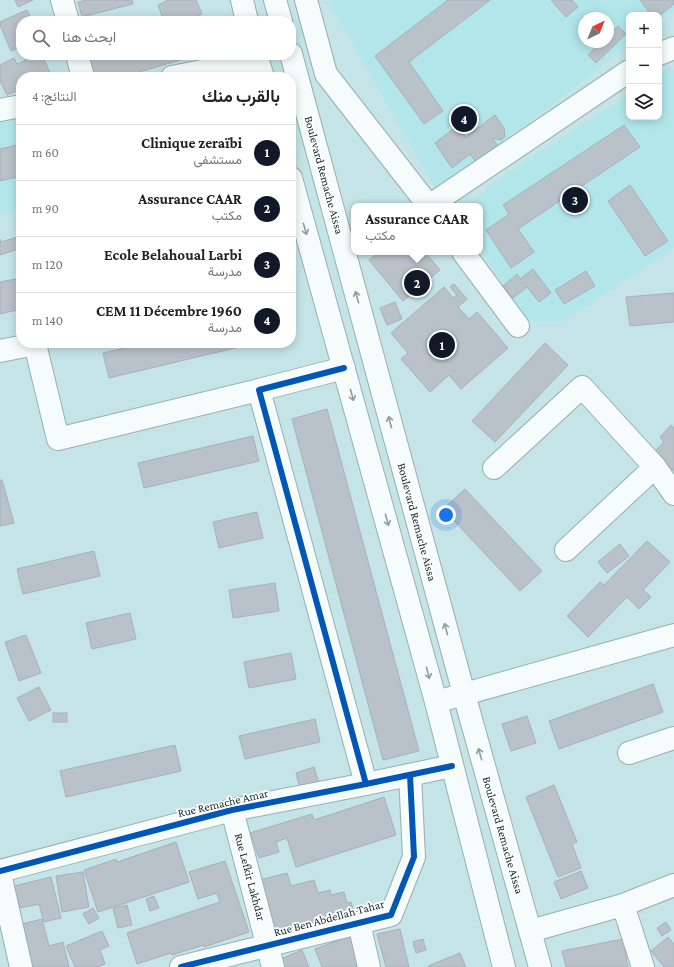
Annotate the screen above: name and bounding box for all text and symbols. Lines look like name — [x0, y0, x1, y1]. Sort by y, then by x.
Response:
north arrow — [578, 12, 614, 48]
map controls — [626, 12, 662, 120]
button: + — [626, 12, 662, 48]
search box — [16, 16, 296, 60]
icon: search — [30, 27, 52, 49]
text: ابحث هنا — [62, 29, 116, 45]
button: − — [626, 48, 662, 84]
button: layers — [626, 84, 662, 120]
text: بالقرب منك — [202, 87, 280, 106]
text: النتائج: 4 — [32, 89, 77, 104]
pin: 4 — [451, 104, 477, 134]
street label: Boulevard Remache Aissa — [301, 114, 347, 236]
text: Clinique zeraïbi — [141, 135, 242, 151]
text: 60 m — [32, 145, 59, 160]
text: 1 — [265, 145, 269, 160]
text: مستشفى — [194, 152, 242, 167]
pin: 3 — [562, 185, 588, 215]
text: Assurance CAAR — [138, 191, 242, 207]
text: 90 m — [32, 201, 59, 216]
text: 2 — [264, 201, 270, 216]
popup — [351, 203, 483, 255]
text: مكتب — [212, 208, 242, 223]
text: Assurance CAAR — [365, 211, 469, 227]
one-way arrow — [302, 223, 309, 236]
text: مكتب — [365, 228, 395, 243]
text: Ecole Belahoual Larbi — [104, 247, 242, 263]
text: 120 m — [32, 257, 63, 272]
text: 3 — [264, 257, 270, 272]
text: مدرسة — [208, 264, 242, 279]
pin: 2 — [404, 268, 430, 298]
one-way arrow — [353, 290, 360, 303]
text: CEM 11 Décembre 1960 — [96, 303, 242, 319]
text: 140 m — [32, 313, 63, 328]
text: 4 — [264, 313, 271, 328]
text: مدرسة — [208, 320, 242, 335]
pin: 1 — [429, 330, 455, 360]
one-way arrow — [349, 388, 356, 401]
one-way arrow — [386, 416, 394, 429]
street label: Boulevard Remache Aissa — [394, 461, 440, 583]
your location — [436, 505, 456, 525]
one-way arrow — [383, 513, 391, 526]
one-way arrow — [442, 622, 449, 635]
one-way arrow — [425, 666, 433, 679]
one-way arrow — [476, 748, 484, 761]
street label: Boulevard Remache Aissa — [480, 775, 527, 896]
street label: Rue Remache Amar — [176, 786, 270, 820]
street label: Rue Lefkir Lakhdar — [232, 832, 269, 923]
street label: Rue Ben Abdellah Tahar — [272, 896, 387, 940]

